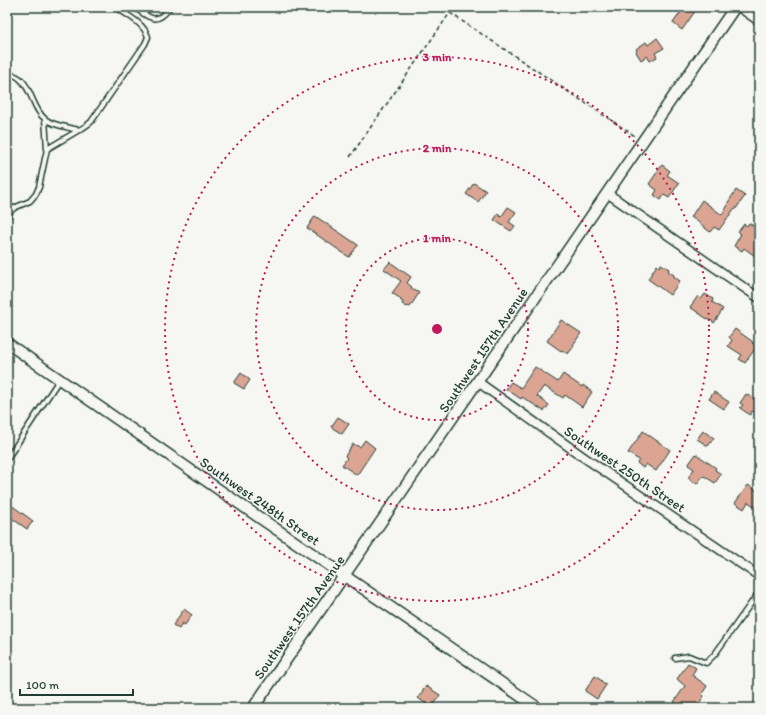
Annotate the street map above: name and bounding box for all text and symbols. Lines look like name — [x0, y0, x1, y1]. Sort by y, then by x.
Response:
text: 3 min — [423, 50, 452, 64]
text: 2 min — [423, 141, 452, 155]
text: 1 min — [423, 231, 452, 245]
street label: Southwest 157th Avenue — [435, 284, 532, 416]
centre of rings — [430, 322, 444, 336]
street label: Southwest 250th Street — [561, 423, 689, 516]
street label: Southwest 248th Street — [196, 454, 323, 549]
street label: Southwest 157th Avenue — [250, 552, 349, 682]
scale bar — [20, 671, 133, 697]
text: 100 m — [26, 678, 59, 692]

